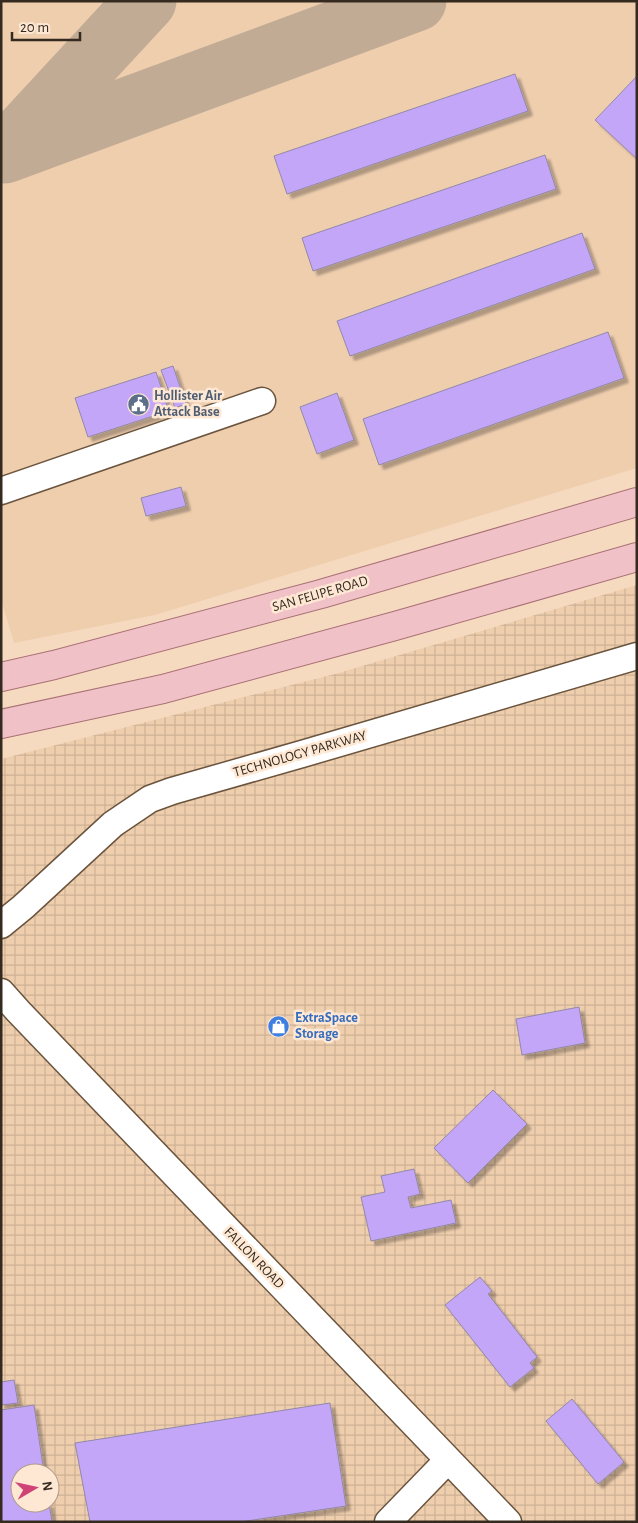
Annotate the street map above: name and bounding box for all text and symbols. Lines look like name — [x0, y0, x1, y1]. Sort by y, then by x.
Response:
scale bar — [12, 10, 80, 42]
text: 20 m — [20, 20, 49, 35]
place label: Hollister Air Attack Base — [154, 389, 222, 419]
public building icon: Hollister Air Attack Base — [126, 392, 150, 416]
street label: SAN FELIPE ROAD — [271, 574, 369, 614]
street label: TECHNOLOGY PARKWAY — [232, 728, 369, 780]
place label: ExtraSpace Storage — [295, 1011, 358, 1041]
shop icon: ExtraSpace Storage — [267, 1014, 291, 1038]
street label: FALLON ROAD — [221, 1225, 287, 1291]
north arrow — [10, 1463, 60, 1513]
text: N — [39, 1480, 55, 1492]

